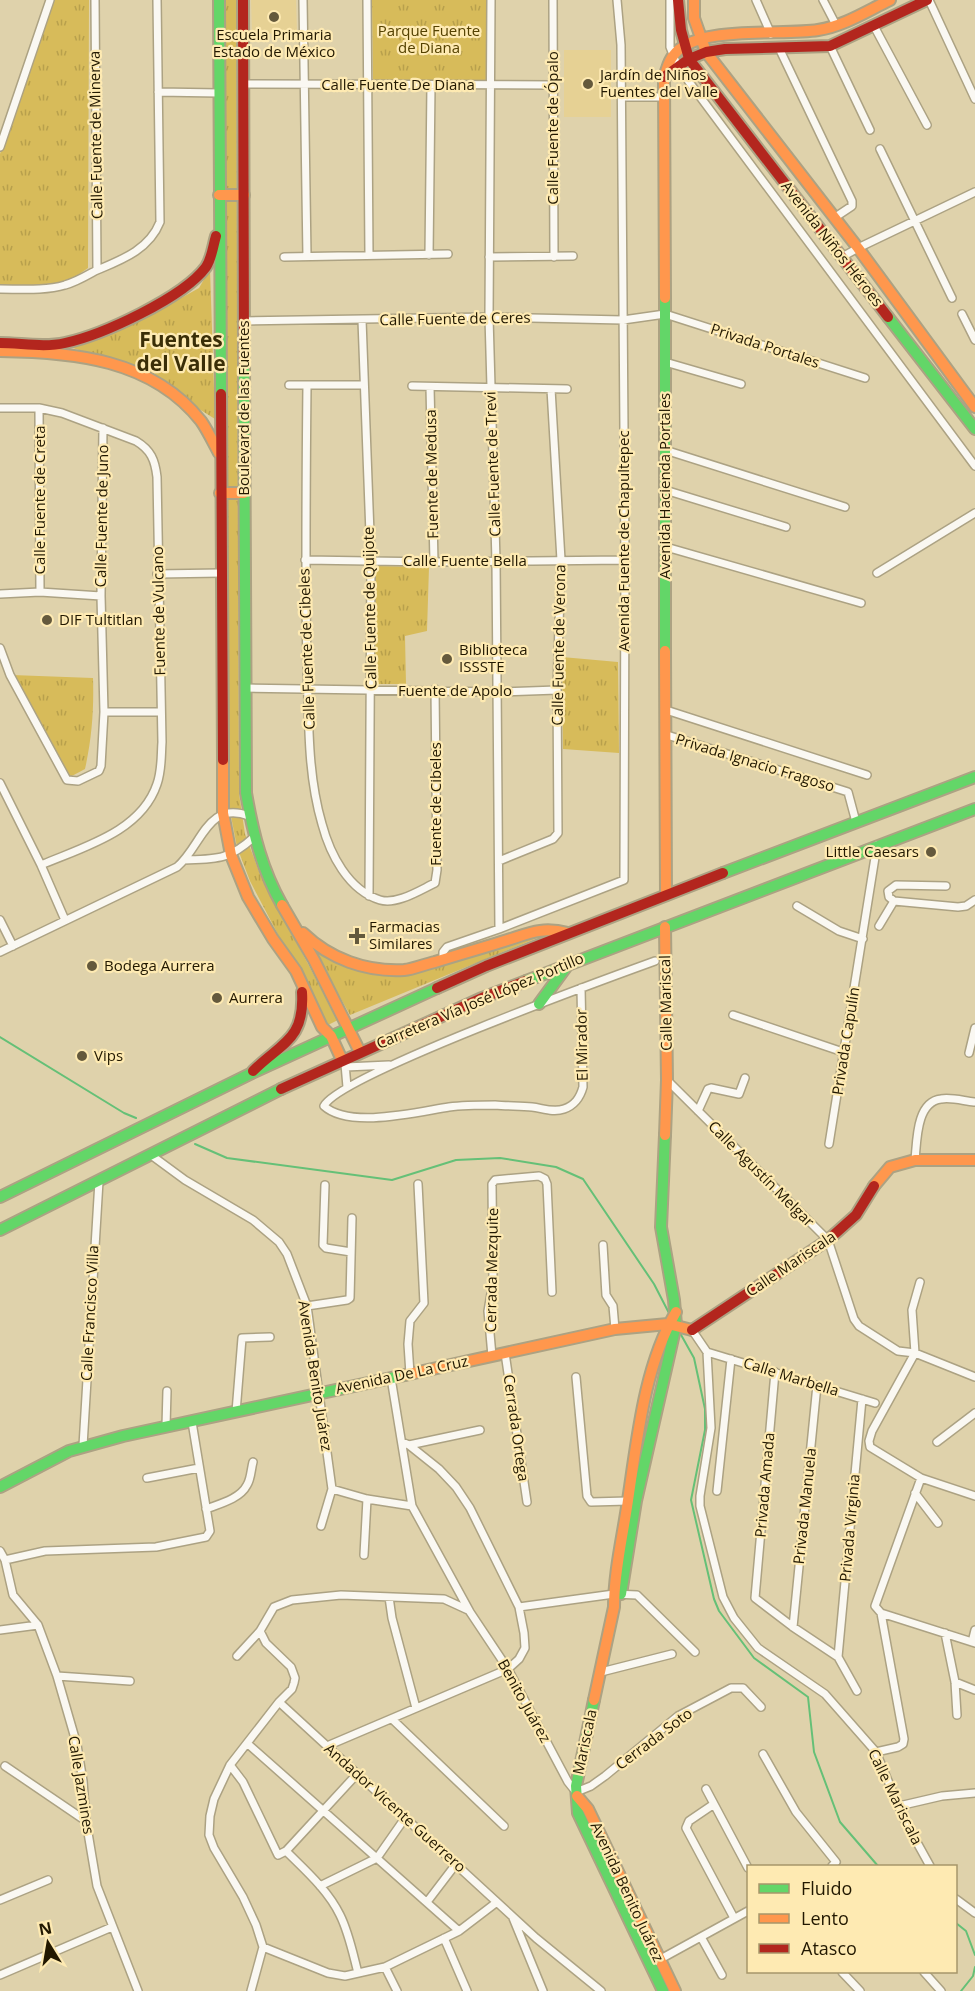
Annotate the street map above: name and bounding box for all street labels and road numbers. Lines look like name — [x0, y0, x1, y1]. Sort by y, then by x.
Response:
street label: Calle Fuente de Minerva — [84, 51, 106, 219]
street label: Calle Fuente de Ópalo — [542, 51, 562, 205]
street label: Calle Fuente De Diana — [321, 74, 475, 94]
street label: Avenida Niños Héroes — [777, 176, 888, 310]
street label: Calle Fuente de Ceres — [379, 307, 531, 329]
street label: Privada Portales — [708, 318, 822, 372]
street label: Boulevard de las Fuentes — [233, 320, 253, 496]
street label: Calle Fuente de Trevi — [479, 391, 505, 537]
street label: Avenida Hacienda Portales — [654, 393, 674, 579]
street label: Fuente de Medusa — [420, 409, 442, 539]
street label: Calle Fuente de Creta — [29, 425, 49, 575]
street label: Avenida Fuente de Chapultepec — [613, 430, 633, 652]
street label: Calle Fuente de Juno — [90, 444, 112, 588]
street label: Calle Fuente de Quijote — [358, 527, 380, 689]
street label: Fuente de Vulcano — [147, 546, 169, 676]
street label: Calle Fuente Bella — [403, 550, 527, 570]
street label: Calle Fuente de Verona — [547, 564, 569, 726]
street label: Calle Fuente de Cibeles — [293, 568, 319, 730]
street label: Fuente de Apolo — [398, 680, 512, 700]
street label: Privada Ignacio Fragoso — [673, 728, 837, 796]
street label: Fuente de Cibeles — [425, 742, 445, 866]
street label: Carretera Vía José López Portillo — [373, 947, 586, 1053]
street label: Calle Mariscal — [654, 955, 676, 1051]
street label: Privada Capulín — [827, 985, 863, 1096]
street label: El Mirador — [570, 1009, 592, 1081]
street label: Calle Agustín Melgar — [704, 1116, 819, 1231]
street label: Cerrada Mezquite — [480, 1207, 502, 1333]
street label: Calle Mariscala — [742, 1226, 839, 1301]
street label: Calle Francisco Villa — [75, 1245, 103, 1381]
street label: Avenida Benito Juárez — [294, 1299, 338, 1453]
street label: Avenida De La Cruz — [334, 1350, 470, 1398]
street label: Calle Marbella — [741, 1352, 842, 1400]
street label: Cerrada Ortega — [500, 1373, 534, 1483]
street label: Privada Amada — [749, 1432, 779, 1538]
street label: Privada Manuela — [788, 1447, 820, 1565]
street label: Privada Virginia — [834, 1473, 864, 1583]
street label: Benito Juárez — [494, 1655, 556, 1746]
street label: Cerrada Soto — [611, 1703, 696, 1774]
street label: Mariscala — [567, 1707, 601, 1776]
street label: Calle Jazmines — [64, 1734, 100, 1836]
street label: Andador Vicente Guerrero — [321, 1738, 471, 1876]
street label: Calle Mariscala — [864, 1745, 928, 1848]
street label: Avenida Benito Juárez — [587, 1818, 669, 1965]

